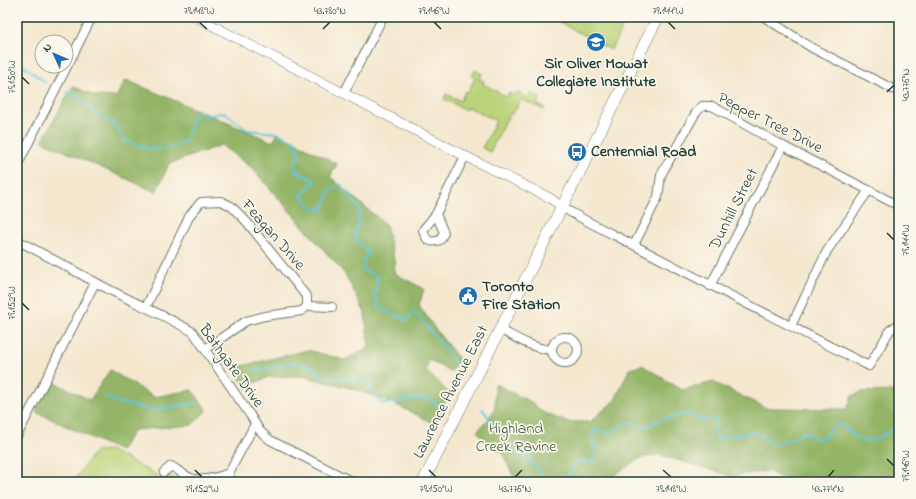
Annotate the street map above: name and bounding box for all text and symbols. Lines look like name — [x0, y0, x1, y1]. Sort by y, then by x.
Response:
text: 79.148°W — [184, 4, 215, 19]
text: 43.780°N — [314, 4, 346, 19]
text: 79.146°W — [418, 4, 450, 19]
text: 79.144°W — [652, 4, 684, 19]
school or university icon: Sir Oliver Mowat Collegiate Institute — [585, 31, 607, 53]
north arrow — [34, 34, 74, 74]
text: N — [39, 40, 56, 56]
place label: Sir Oliver Mowat Collegiate Institute — [536, 52, 657, 95]
text: 79.150°W — [5, 60, 20, 93]
text: 43.776°N — [899, 69, 914, 101]
street label: Pepper Tree Drive — [713, 86, 827, 160]
place label: Centennial Road — [591, 140, 696, 164]
bus stop icon: Centennial Road — [566, 141, 588, 163]
street label: Dunhill Street — [703, 163, 765, 255]
street label: Feagan Drive — [235, 193, 311, 276]
text: 79.144°W — [899, 224, 914, 256]
place label: Toronto Fire Station — [481, 275, 560, 317]
public building icon: Toronto Fire Station — [457, 285, 479, 307]
text: 79.152°W — [5, 286, 20, 320]
street label: Bathgate Drive — [192, 318, 270, 413]
street label: Lawrence Avenue East — [407, 320, 495, 463]
park label: Highland Creek Ravine — [476, 417, 557, 459]
text: 79.146°W — [899, 450, 914, 482]
text: 79.152°W — [185, 482, 219, 497]
text: 79.150°W — [420, 482, 453, 497]
text: 43.776°N — [499, 482, 531, 497]
text: 79.148°W — [656, 482, 687, 497]
text: 43.774°N — [812, 482, 844, 497]

